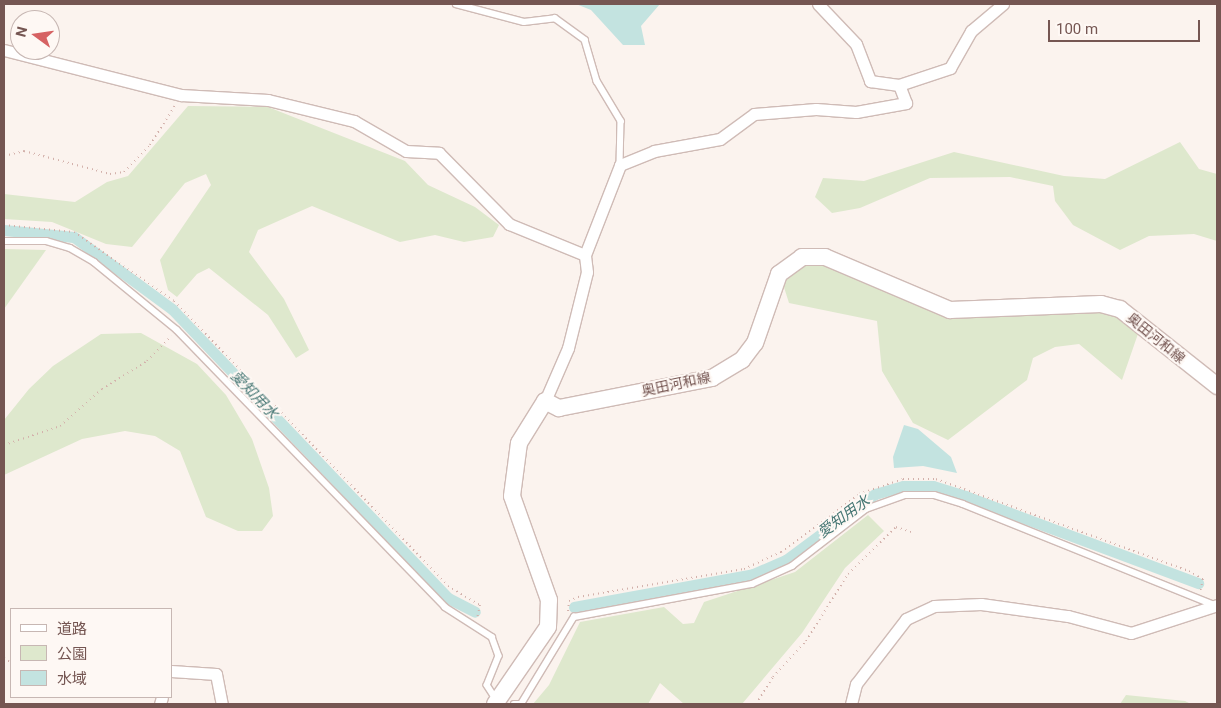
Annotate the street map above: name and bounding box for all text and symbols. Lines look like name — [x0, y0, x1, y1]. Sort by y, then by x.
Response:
north arrow — [10, 10, 60, 60]
scale bar — [1051, 10, 1204, 42]
text: 100 m — [1056, 20, 1098, 38]
text: N — [12, 25, 30, 38]
street label: 奥田河和線 — [1124, 309, 1188, 367]
water label: 愛知用水 — [227, 367, 281, 423]
street label: 奥田河和線 — [640, 369, 712, 399]
water label: 愛知用水 — [814, 492, 874, 542]
legend — [10, 608, 172, 698]
text: 道路 — [57, 620, 87, 638]
text: 公園 — [57, 645, 87, 663]
text: 水域 — [57, 670, 87, 688]

